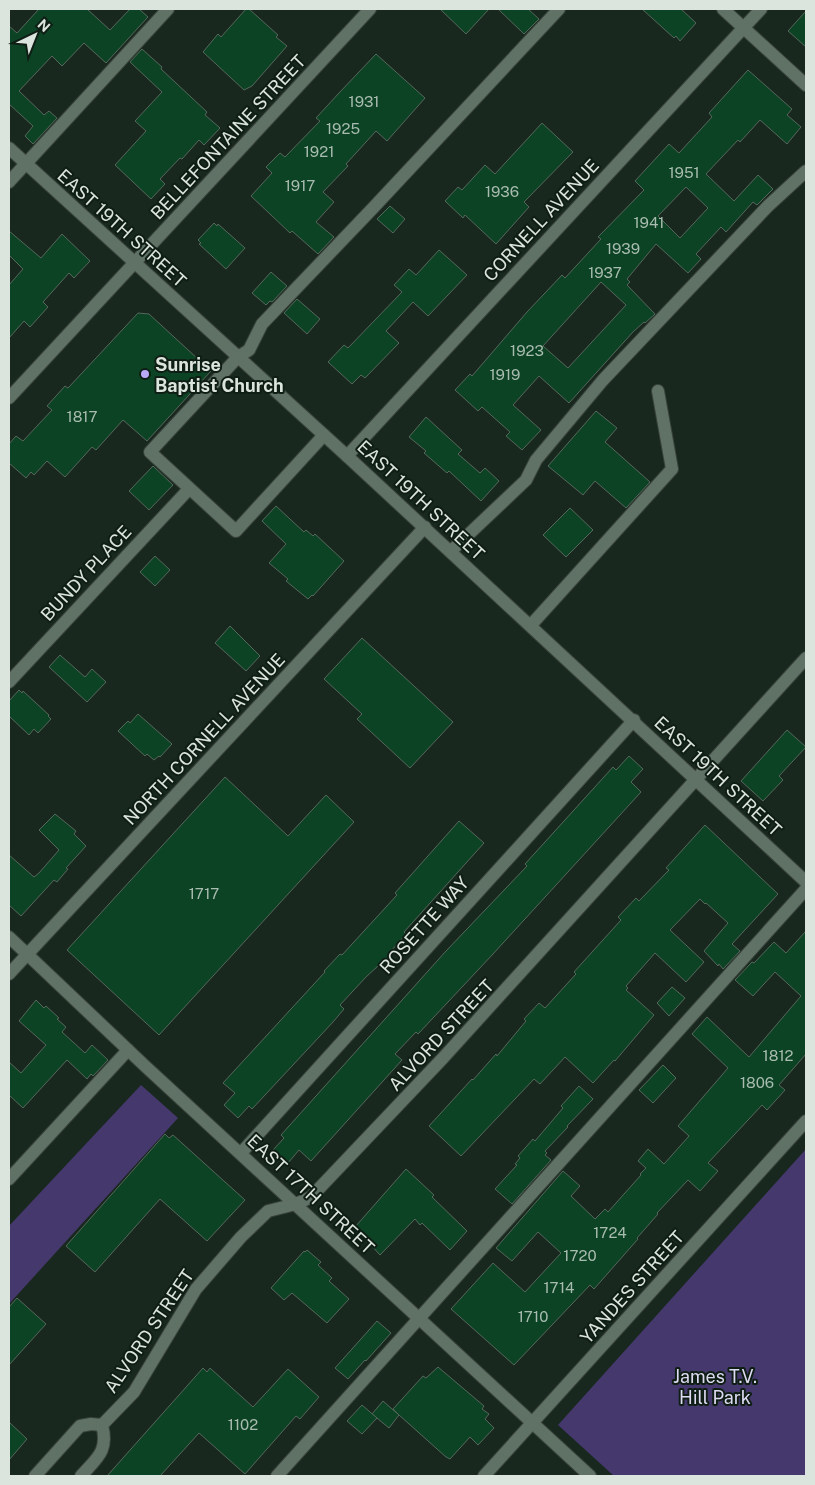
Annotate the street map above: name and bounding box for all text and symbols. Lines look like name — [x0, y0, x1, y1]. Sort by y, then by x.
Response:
north arrow — [10, 10, 60, 60]
text: N — [34, 16, 53, 35]
street label: BELLEFONTAINE STREET — [146, 50, 310, 224]
house number: 1931 — [349, 93, 379, 110]
house number: 1925 — [326, 120, 360, 137]
house number: 1921 — [304, 143, 334, 160]
street label: CORNELL AVENUE — [479, 155, 603, 285]
house number: 1951 — [668, 164, 700, 181]
street label: EAST 19TH STREET — [53, 165, 191, 292]
house number: 1917 — [285, 177, 315, 194]
house number: 1936 — [485, 183, 519, 200]
house number: 1941 — [634, 214, 664, 231]
house number: 1939 — [606, 240, 640, 257]
house number: 1937 — [588, 264, 622, 281]
house number: 1923 — [510, 342, 544, 359]
place label: Sunrise Baptist Church — [155, 354, 284, 396]
house number: 1919 — [490, 366, 520, 383]
marker: Sunrise Baptist Church — [139, 368, 151, 380]
house number: 1817 — [67, 408, 97, 425]
street label: EAST 19TH STREET — [353, 436, 489, 564]
street label: BUNDY PLACE — [36, 521, 136, 625]
street label: NORTH CORNELL AVENUE — [119, 649, 289, 829]
street label: EAST 19TH STREET — [650, 712, 786, 840]
street label: ROSETTE WAY — [375, 872, 473, 978]
house number: 1717 — [189, 885, 219, 902]
street label: ALVORD STREET — [384, 975, 498, 1095]
house number: 1812 — [763, 1047, 793, 1064]
house number: 1806 — [740, 1074, 774, 1091]
street label: EAST 17TH STREET — [243, 1130, 379, 1258]
house number: 1724 — [593, 1224, 627, 1241]
street label: YANDES STREET — [576, 1226, 688, 1348]
house number: 1720 — [563, 1247, 597, 1264]
street label: ALVORD STREET — [100, 1265, 198, 1397]
house number: 1714 — [544, 1279, 574, 1296]
house number: 1710 — [518, 1308, 548, 1325]
park label: James T.V. Hill Park — [673, 1366, 757, 1408]
house number: 1102 — [228, 1416, 258, 1433]

